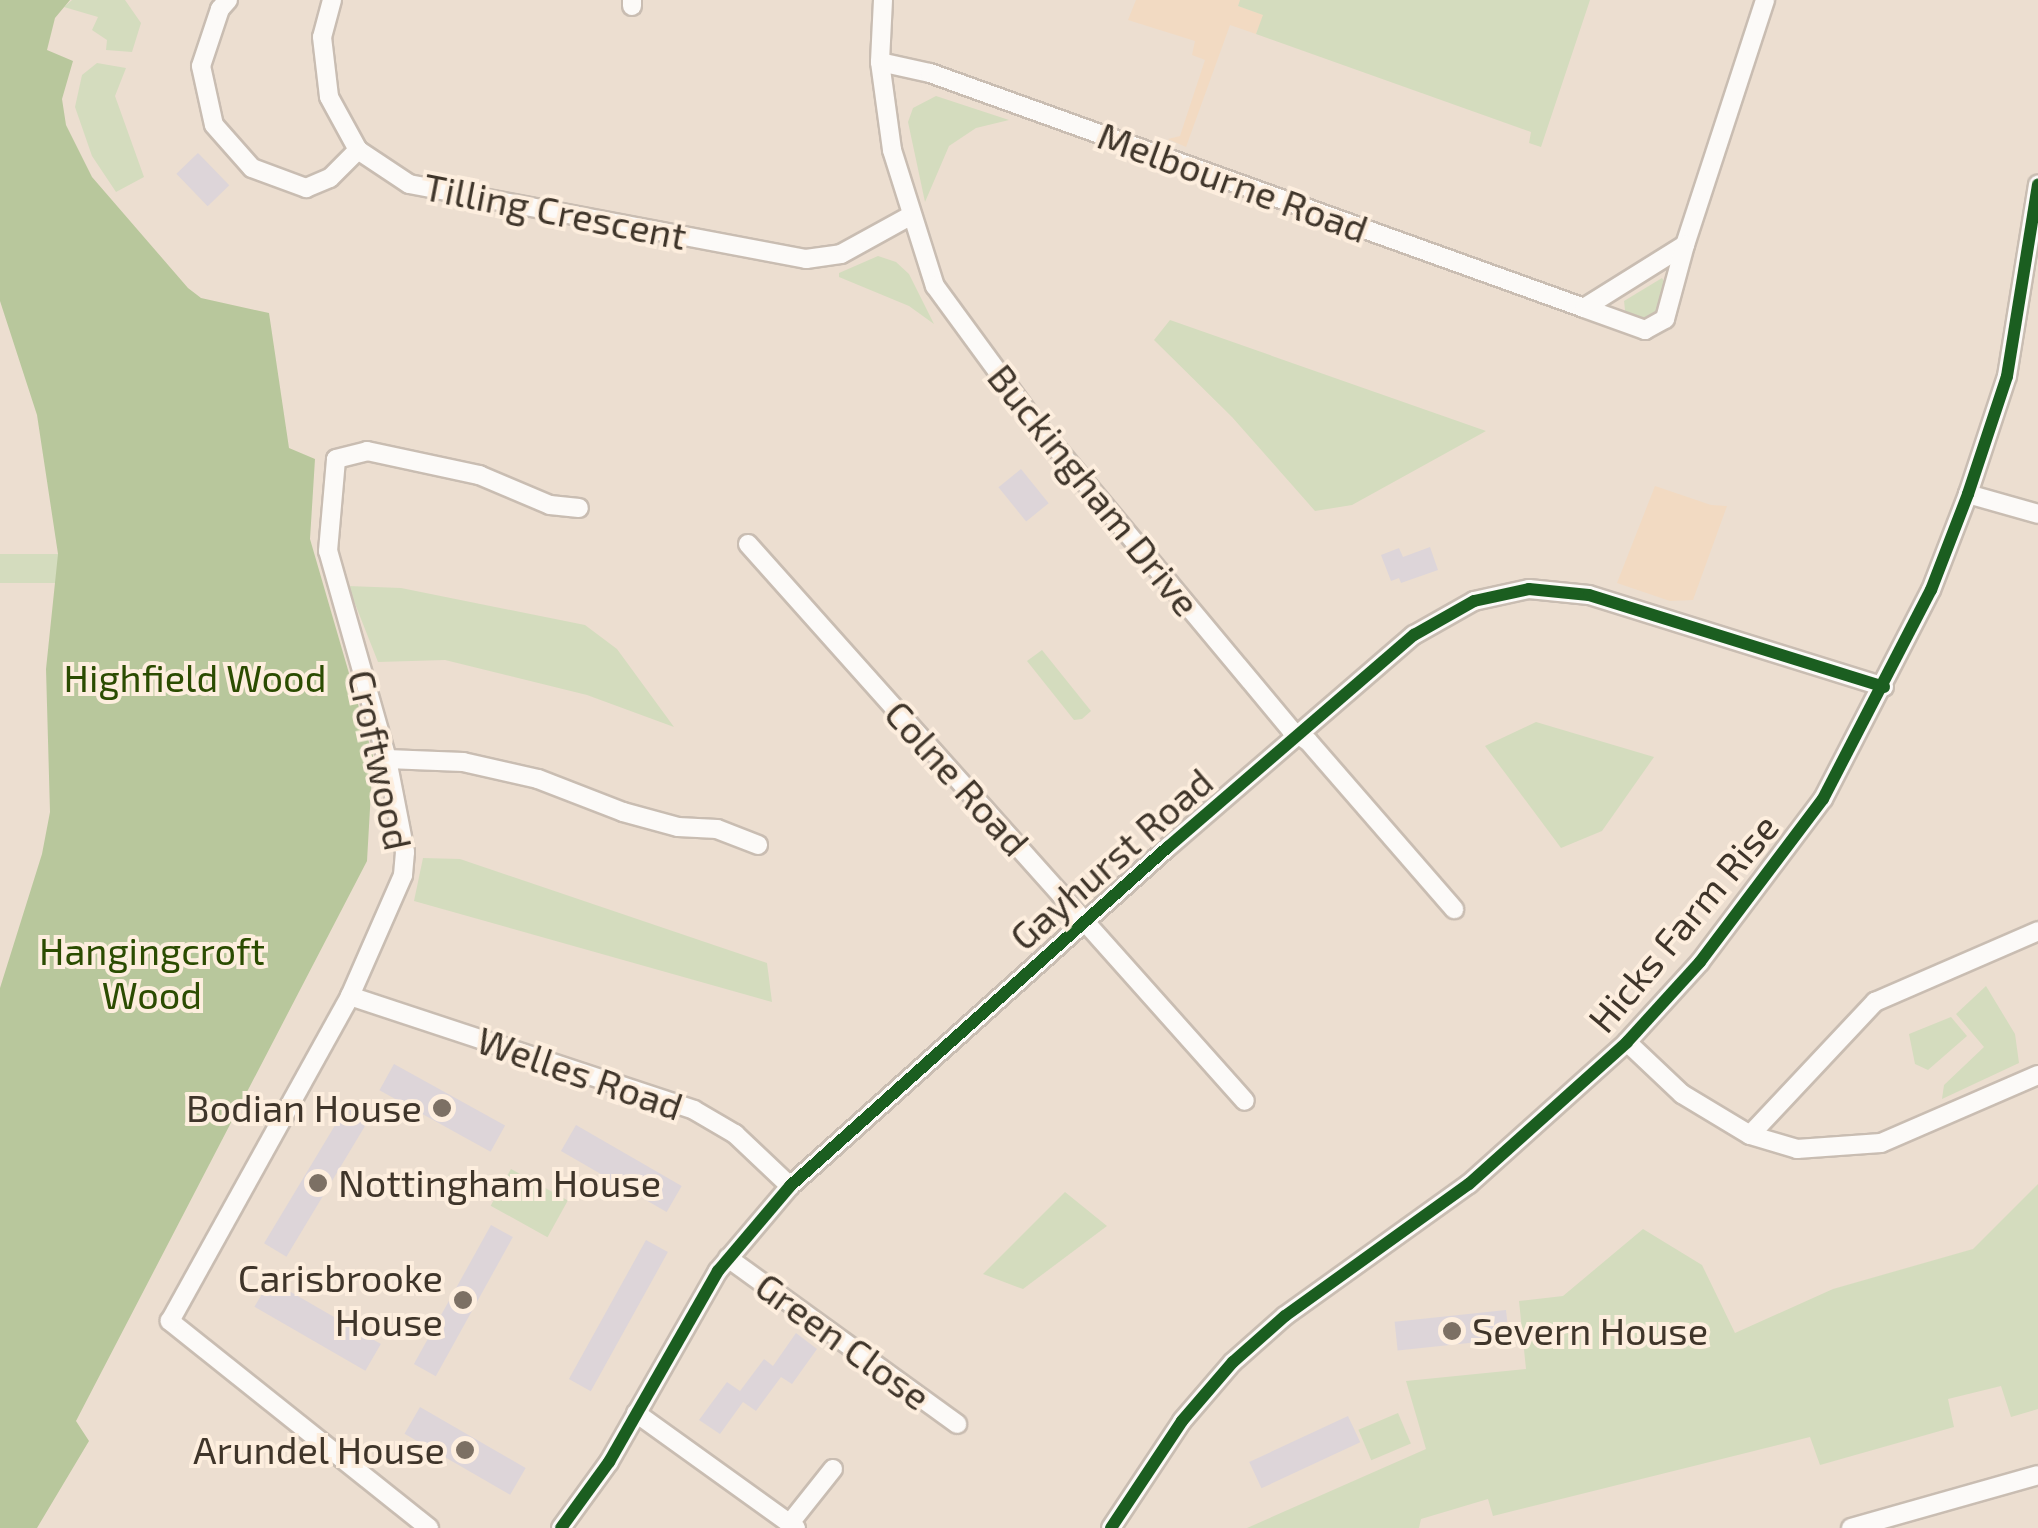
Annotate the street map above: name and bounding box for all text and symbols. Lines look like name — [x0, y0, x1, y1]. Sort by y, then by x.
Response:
street label: Melbourne Road — [1092, 112, 1374, 252]
street label: Tilling Crescent — [420, 163, 690, 259]
street label: Buckingham Drive — [978, 355, 1210, 625]
park label: Highfield Wood — [63, 655, 327, 701]
street label: Croftwood — [339, 666, 421, 854]
street label: Colne Road — [875, 691, 1039, 865]
street label: Gayhurst Road — [1000, 759, 1222, 959]
street label: Hicks Farm Rise — [1579, 805, 1787, 1041]
park label: Hangingcroft Wood — [39, 928, 265, 1018]
street label: Welles Road — [471, 1017, 689, 1129]
place label: Bodian House — [186, 1085, 422, 1131]
marker: Bodian House — [431, 1097, 453, 1119]
place label: Nottingham House — [338, 1160, 661, 1206]
marker: Nottingham House — [307, 1172, 329, 1194]
place label: Carisbrooke House — [238, 1255, 443, 1344]
street label: Green Close — [747, 1263, 939, 1419]
marker: Carisbrooke House — [452, 1289, 474, 1311]
place label: Severn House — [1472, 1308, 1708, 1354]
marker: Severn House — [1441, 1320, 1463, 1342]
place label: Arundel House — [192, 1427, 445, 1473]
marker: Arundel House — [454, 1439, 476, 1461]

